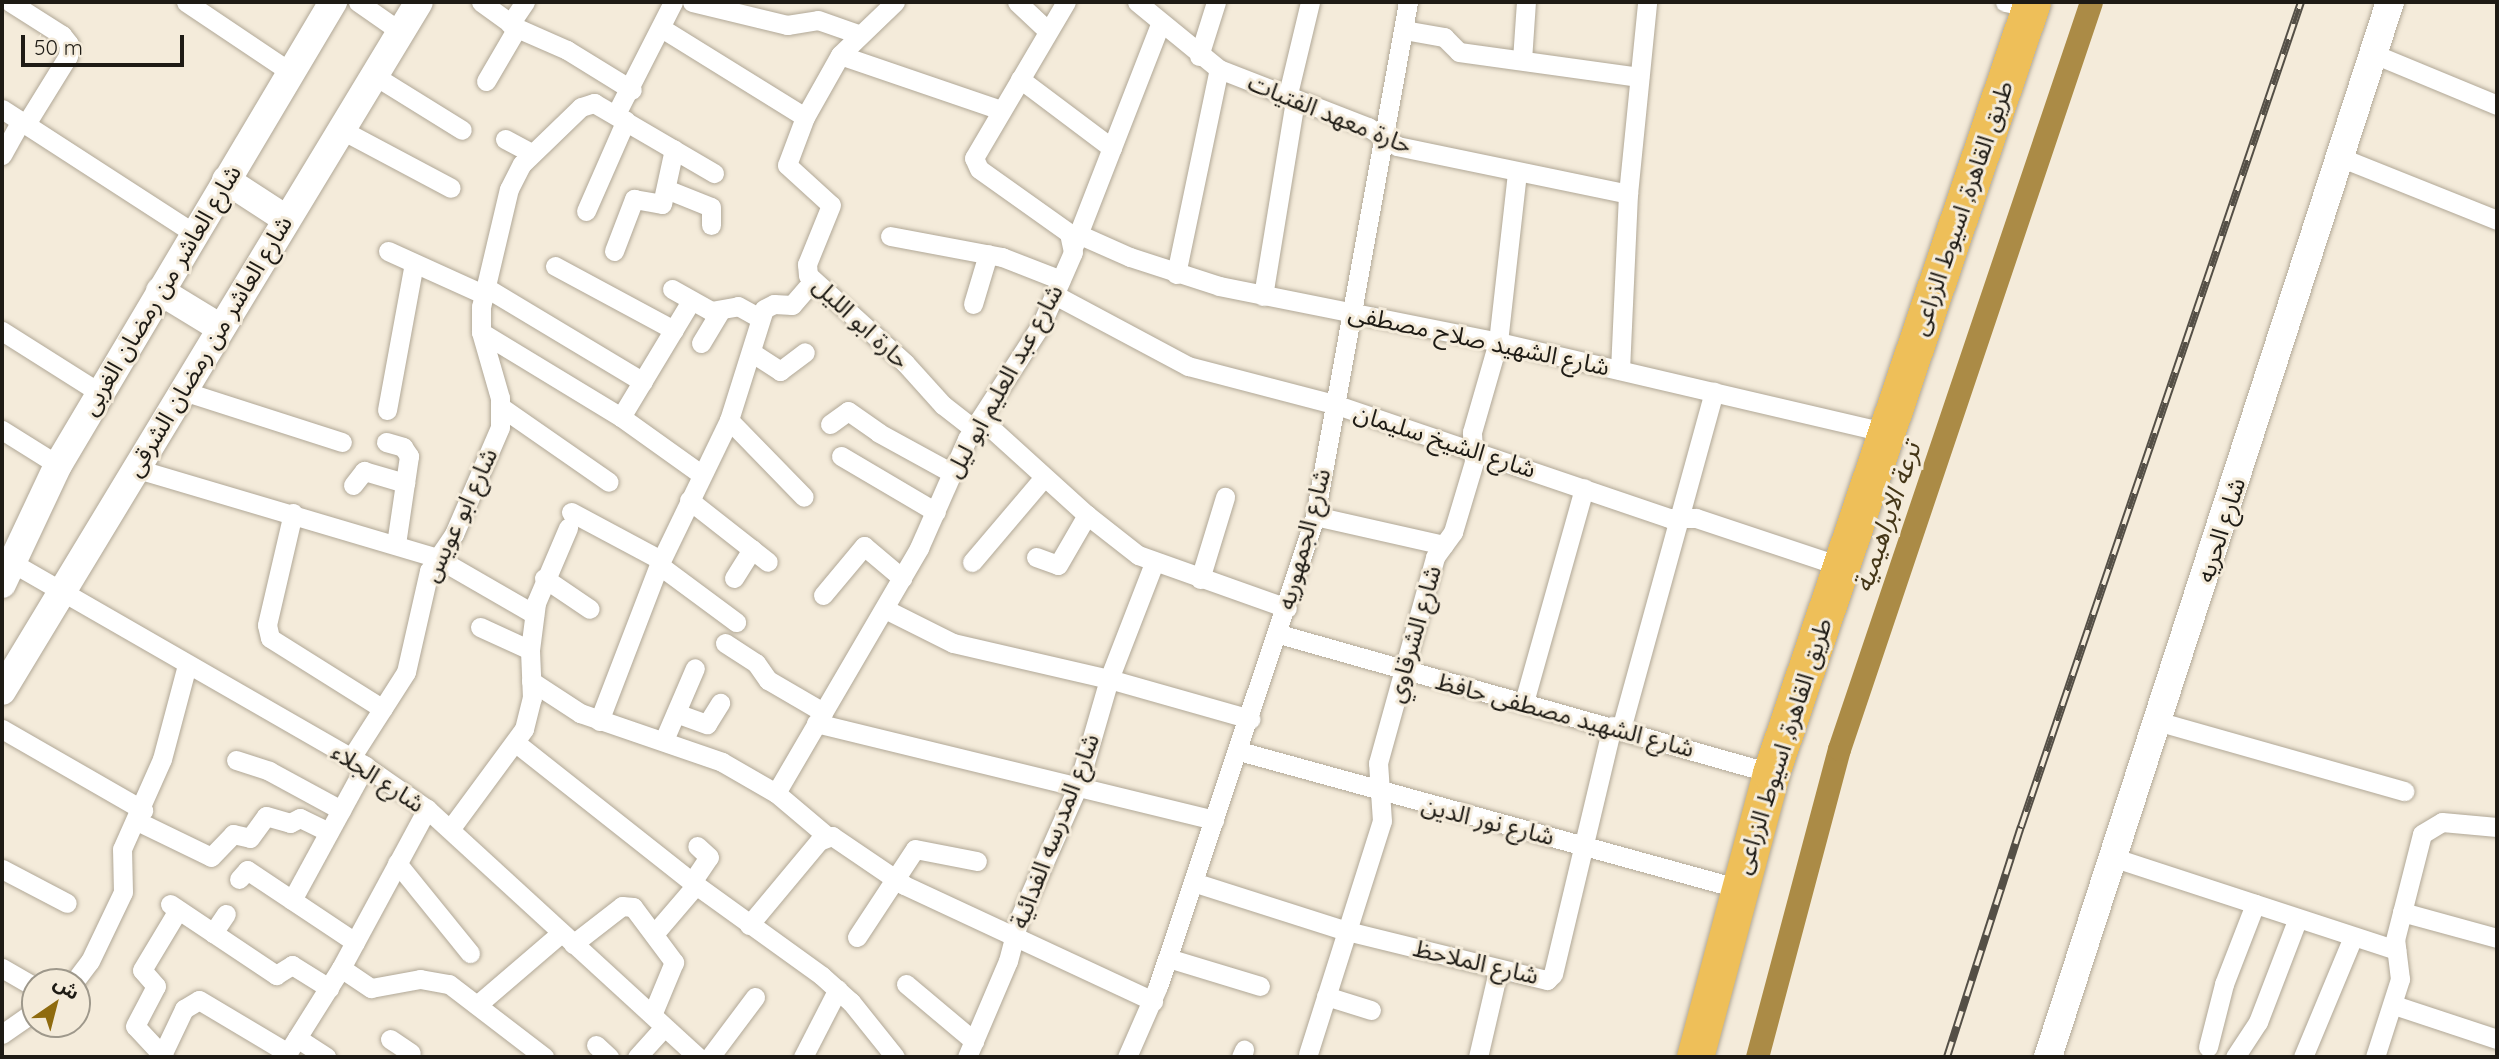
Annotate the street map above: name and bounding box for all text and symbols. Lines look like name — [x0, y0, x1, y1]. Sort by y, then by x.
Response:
scale bar — [24, 21, 187, 65]
text: 50 m — [34, 34, 83, 60]
street label: حارة معهد الفتيات — [1244, 68, 1416, 160]
street label: طريق القاهرة, اسيوط الزراعى — [1905, 77, 2019, 339]
street label: شارع العاشر من رمضان الغربى — [75, 160, 247, 420]
street label: شارع العاشر من رمضان الشرقى — [120, 210, 298, 482]
street label: حارة ابو الليل — [807, 271, 915, 375]
street label: شارع عبد العليم ابو ليل — [939, 279, 1069, 483]
street label: شارع الشهيد صلاح مصطفى — [1346, 298, 1612, 382]
street label: شارع الشيخ سليمان — [1351, 398, 1539, 484]
water label: ترعة الابراهيمية — [1847, 438, 1927, 596]
street label: شارع ابو عويس — [416, 443, 504, 587]
street label: شارع الجمهوريه — [1271, 465, 1337, 613]
street label: شارع الحريه — [2191, 474, 2251, 586]
street label: شارع الشرقاوي — [1381, 562, 1447, 706]
street label: طريق القاهرة, اسيوط الزراعى — [1728, 614, 1838, 878]
street label: شارع الشهيد مصطفى حافظ — [1433, 667, 1697, 763]
street label: شارع المدرسه الفدائية — [1005, 729, 1105, 933]
street label: شارع الجلاء — [326, 737, 430, 819]
street label: شارع نور الدين — [1419, 791, 1557, 851]
street label: شارع الملاحظ — [1411, 934, 1541, 990]
north arrow — [21, 968, 91, 1038]
text: ش — [49, 970, 84, 1005]

